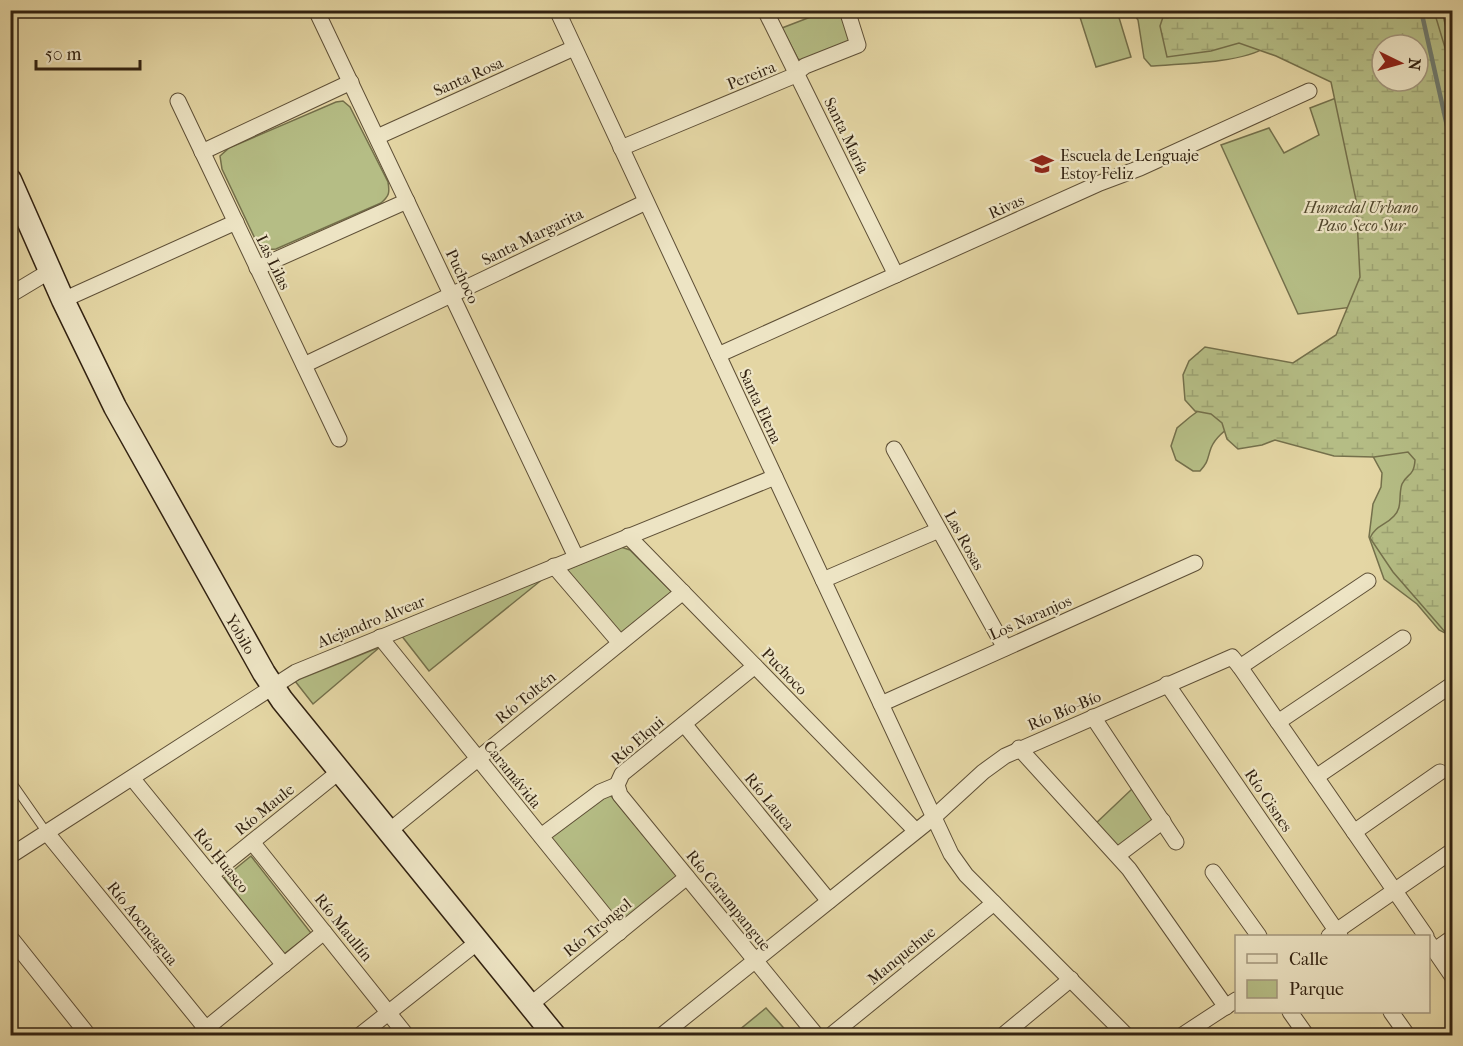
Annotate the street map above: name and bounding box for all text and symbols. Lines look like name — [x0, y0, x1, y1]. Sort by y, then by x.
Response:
scale bar — [36, 33, 140, 71]
north arrow — [1370, 33, 1430, 93]
text: 50 m — [45, 44, 82, 65]
street label: Santa Rosa — [430, 52, 507, 100]
street label: Pereira — [724, 57, 779, 94]
text: N — [1404, 57, 1424, 72]
street label: Santa María — [820, 94, 873, 177]
place label: Escuela de Lenguaje Estoy Feliz — [1060, 146, 1199, 183]
school or university icon: Escuela de Lenguaje Estoy Feliz — [1029, 151, 1055, 177]
street label: Rivas — [985, 190, 1027, 223]
park label: Humedal Urbano Paso Seco Sur — [1303, 198, 1418, 235]
street label: Santa Margarita — [478, 203, 587, 269]
street label: Las Lilas — [252, 232, 295, 293]
street label: Puchoco — [442, 246, 483, 306]
street label: Santa Elena — [735, 366, 786, 447]
street label: Las Rosas — [940, 507, 989, 573]
street label: Alejandro Alvear — [314, 591, 428, 652]
street label: Los Naranjos — [986, 591, 1074, 644]
street label: Yobilo — [221, 610, 260, 658]
street label: Puchoco — [758, 644, 812, 699]
street label: Río Toltén — [491, 667, 560, 728]
street label: Río Bío-Bío — [1025, 686, 1104, 734]
street label: Río Elqui — [607, 712, 668, 769]
street label: Caramávida — [480, 737, 546, 812]
street label: Río Cisnes — [1241, 765, 1297, 836]
street label: Río Lauca — [741, 769, 799, 834]
street label: Río Maule — [231, 780, 298, 839]
street label: Río Huasco — [190, 824, 253, 897]
street label: Río Carampangue — [682, 846, 775, 955]
street label: Río Aocncagua — [103, 878, 183, 969]
street label: Río Maullín — [311, 890, 377, 966]
street label: Río Trongol — [559, 894, 636, 961]
street label: Manquehue — [863, 922, 939, 989]
legend — [1235, 935, 1430, 1013]
text: Calle — [1289, 949, 1328, 970]
text: Parque — [1289, 979, 1344, 1000]

